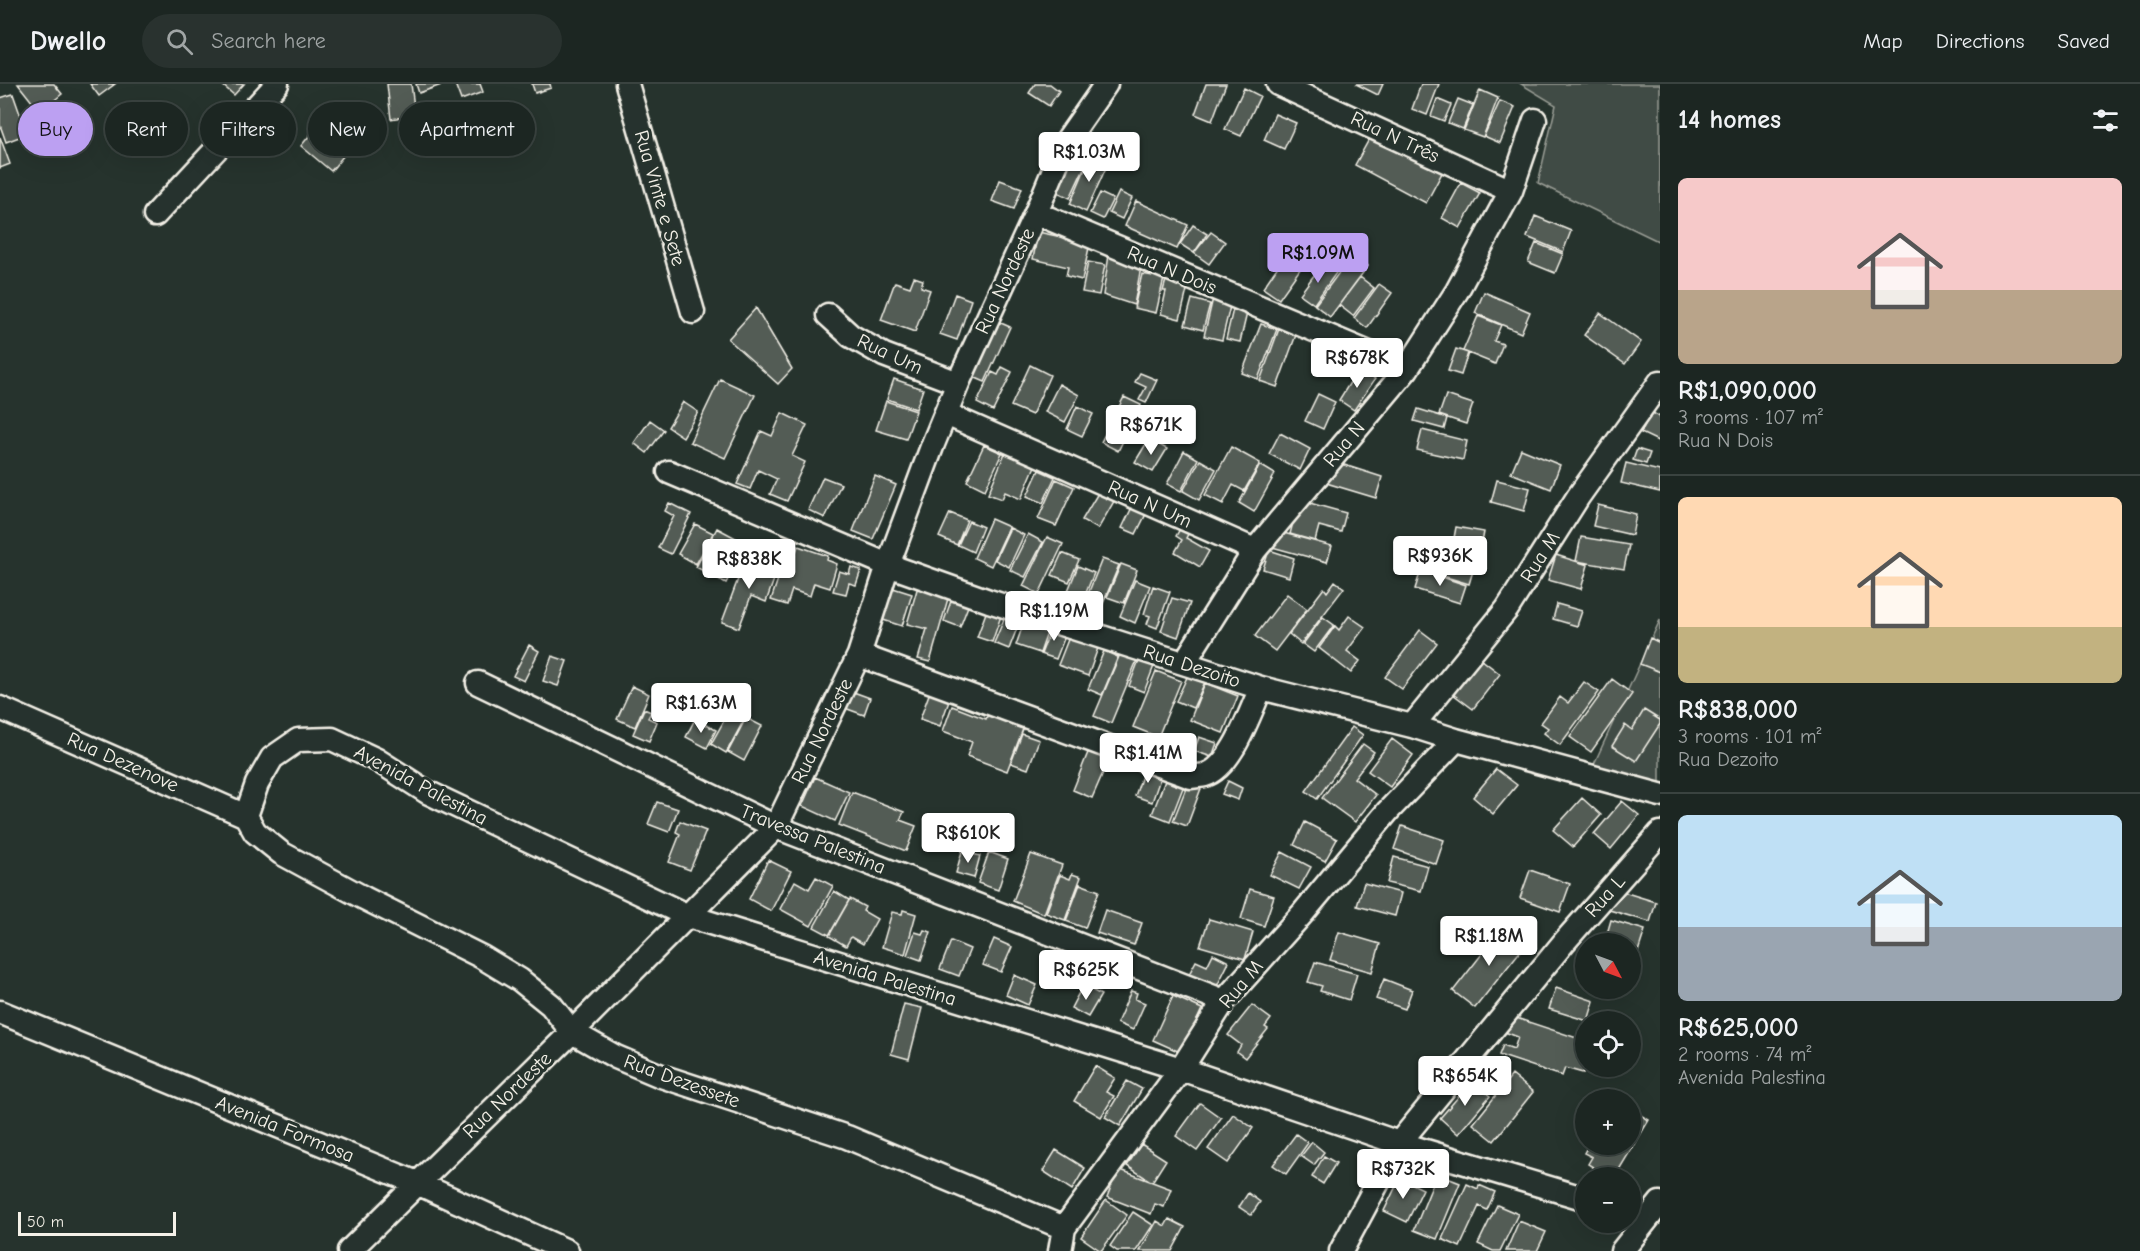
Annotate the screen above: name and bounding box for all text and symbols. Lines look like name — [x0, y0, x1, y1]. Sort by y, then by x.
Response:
search box — [142, 14, 562, 68]
text: Dwello — [30, 25, 106, 57]
icon: search — [163, 25, 196, 58]
text: Search here — [211, 28, 326, 54]
text: Map — [1863, 29, 1903, 53]
text: Directions — [1936, 29, 2025, 53]
text: Saved — [2058, 29, 2110, 53]
chip: Buy — [18, 102, 93, 156]
chip: Rent — [105, 102, 188, 156]
chip: Filters — [200, 102, 296, 156]
chip: New — [308, 102, 387, 156]
chip: Apartment — [399, 102, 535, 156]
icon: filters — [2089, 104, 2122, 137]
text: 14 homes — [1678, 105, 1781, 135]
street label: Rua N Três — [1347, 106, 1443, 168]
street label: Rua Vinte e Sete — [630, 127, 690, 269]
pin: R$1.03M — [1034, 132, 1144, 183]
text: R$1.03M — [1053, 140, 1125, 163]
icon: home — [1846, 217, 1954, 325]
street label: Rua Nordeste — [970, 224, 1040, 338]
pin: R$1.09M — [1263, 233, 1373, 284]
street label: Rua N Dois — [1124, 241, 1220, 299]
text: R$1.09M — [1281, 241, 1355, 264]
street label: Rua Um — [854, 329, 926, 379]
pin: R$678K — [1308, 338, 1406, 389]
text: R$678K — [1325, 346, 1389, 369]
text: R$1,090,000 — [1678, 376, 1817, 406]
pin: R$671K — [1102, 405, 1200, 456]
text: 3 rooms · 107 m² — [1678, 406, 1823, 429]
text: R$671K — [1120, 413, 1182, 436]
street label: Rua N — [1318, 417, 1370, 471]
text: Rua N Dois — [1678, 429, 1773, 452]
street label: Rua N Um — [1105, 475, 1195, 533]
street label: Rua M — [1515, 527, 1565, 587]
pin: R$936K — [1391, 536, 1489, 587]
icon: home — [1846, 536, 1954, 644]
pin: R$838K — [700, 539, 798, 590]
text: R$936K — [1407, 544, 1473, 567]
text: R$838K — [716, 547, 782, 570]
pin: R$1.19M — [999, 591, 1109, 642]
text: R$1.19M — [1019, 599, 1089, 622]
street label: Rua Dezoito — [1141, 639, 1243, 693]
street label: Rua Nordeste — [787, 675, 857, 787]
pin: R$1.63M — [646, 683, 756, 734]
text: R$1.63M — [665, 691, 737, 714]
text: R$838,000 — [1678, 695, 1798, 725]
text: 3 rooms · 101 m² — [1678, 725, 1822, 748]
street label: Rua Dezenove — [64, 727, 182, 797]
pin: R$1.41M — [1093, 733, 1203, 784]
street label: Avenida Palestina — [350, 740, 492, 830]
text: R$1.41M — [1114, 741, 1182, 764]
text: Rua Dezoito — [1678, 748, 1779, 771]
street label: Travessa Palestina — [737, 799, 889, 879]
pin: R$610K — [919, 813, 1017, 864]
text: R$610K — [936, 821, 1000, 844]
icon: home — [1846, 854, 1954, 962]
street label: Rua L — [1580, 870, 1630, 922]
pin: R$1.18M — [1434, 916, 1544, 967]
text: R$1.18M — [1454, 924, 1524, 947]
north arrow — [1575, 933, 1641, 999]
map controls — [1575, 933, 1641, 1233]
street label: Avenida Palestina — [811, 945, 959, 1011]
pin: R$625K — [1037, 950, 1135, 1001]
street label: Rua M — [1214, 955, 1268, 1013]
text: R$625K — [1053, 958, 1119, 981]
button: locate — [1575, 1011, 1641, 1077]
text: R$625,000 — [1678, 1013, 1799, 1043]
text: 2 rooms · 74 m² — [1678, 1043, 1811, 1066]
street label: Rua Nordeste — [458, 1047, 556, 1143]
street label: Rua Dezessete — [621, 1049, 743, 1113]
pin: R$654K — [1416, 1056, 1514, 1107]
text: R$654K — [1432, 1064, 1498, 1087]
text: Avenida Palestina — [1678, 1066, 1826, 1089]
button: + — [1575, 1089, 1641, 1155]
street label: Avenida Formosa — [212, 1091, 358, 1167]
pin: R$732K — [1354, 1149, 1452, 1200]
text: R$732K — [1371, 1157, 1435, 1180]
button: − — [1575, 1167, 1641, 1233]
scale bar — [18, 1209, 176, 1236]
text: 50 m — [27, 1213, 64, 1231]

